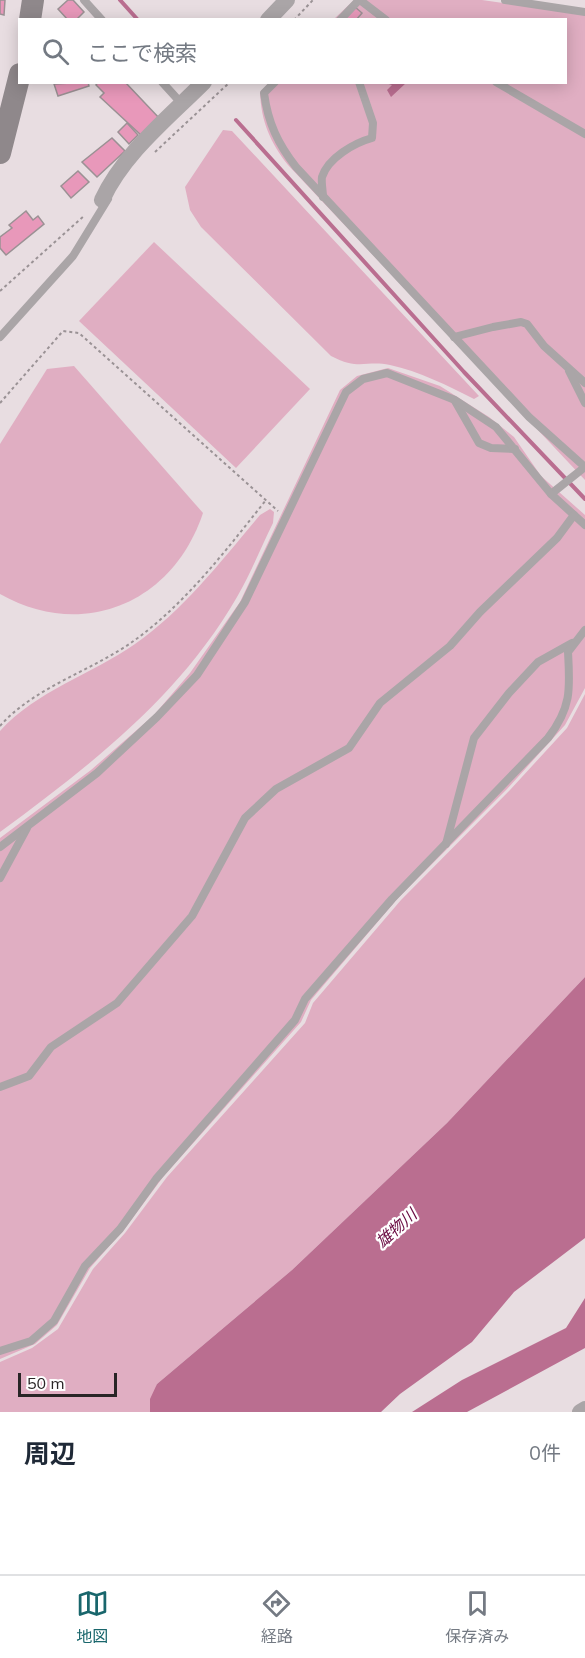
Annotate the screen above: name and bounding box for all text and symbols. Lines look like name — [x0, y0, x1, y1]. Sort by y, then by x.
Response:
search box — [18, 18, 567, 84]
icon: search — [39, 35, 72, 68]
text: ここで検索 — [87, 39, 197, 67]
water label: 雄物川 — [371, 1203, 422, 1251]
scale bar — [18, 1370, 117, 1398]
text: 50 m — [27, 1373, 64, 1393]
text: 周辺 — [24, 1437, 76, 1470]
text: 0件 — [529, 1440, 561, 1465]
tab: 地図 — [76, 1587, 109, 1647]
tab: 経路 — [260, 1587, 293, 1647]
tab: 保存済み — [445, 1587, 509, 1647]

